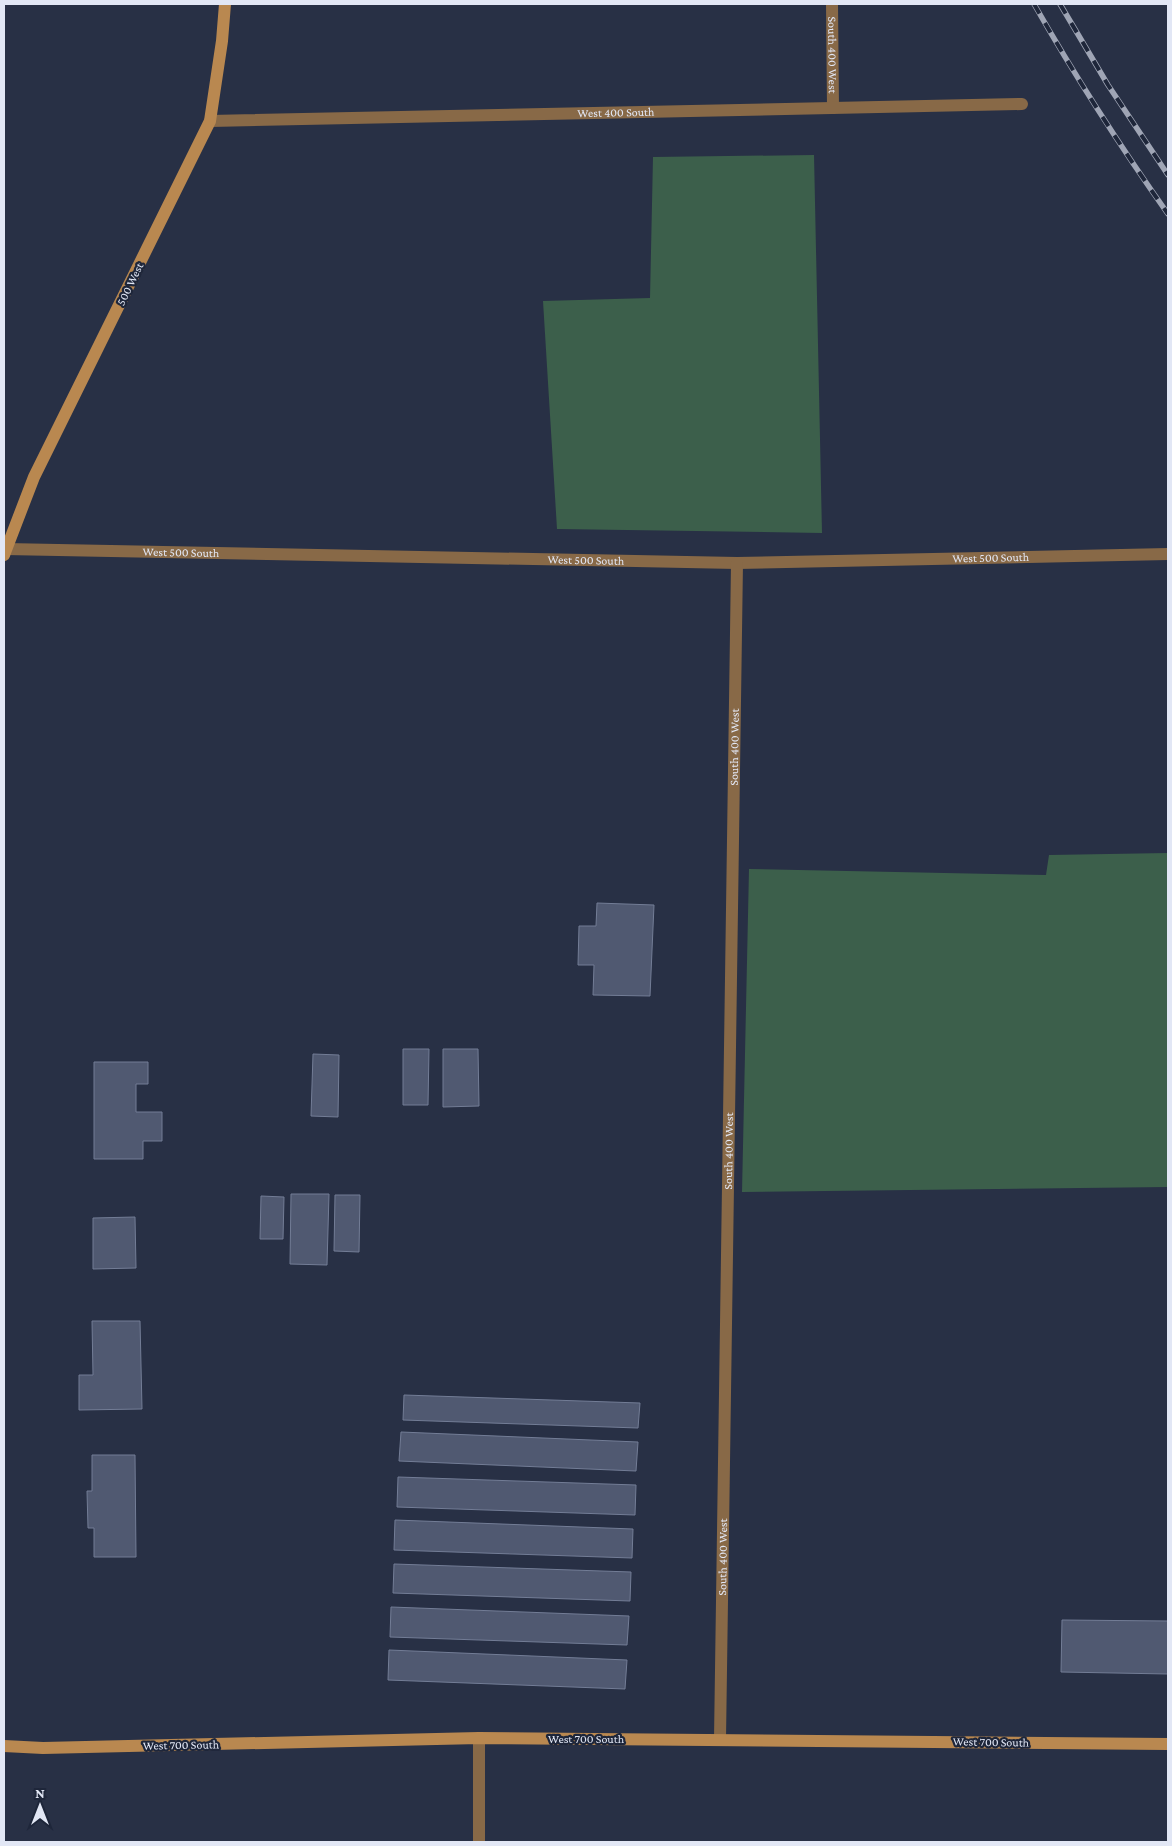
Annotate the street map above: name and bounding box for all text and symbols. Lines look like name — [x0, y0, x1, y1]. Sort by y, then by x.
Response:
street label: South 400 West — [825, 16, 840, 95]
street label: West 400 South — [577, 105, 655, 120]
street label: 500 West — [114, 259, 147, 308]
street label: West 500 South — [143, 545, 220, 560]
street label: West 500 South — [952, 550, 1030, 565]
street label: West 500 South — [547, 552, 625, 568]
street label: South 400 West — [727, 707, 742, 786]
street label: South 400 West — [721, 1111, 736, 1190]
street label: South 400 West — [715, 1517, 730, 1596]
street label: West 700 South — [548, 1732, 625, 1746]
street label: West 700 South — [953, 1734, 1030, 1750]
street label: West 700 South — [143, 1737, 220, 1753]
north arrow — [15, 1781, 65, 1831]
text: N — [35, 1785, 45, 1801]

